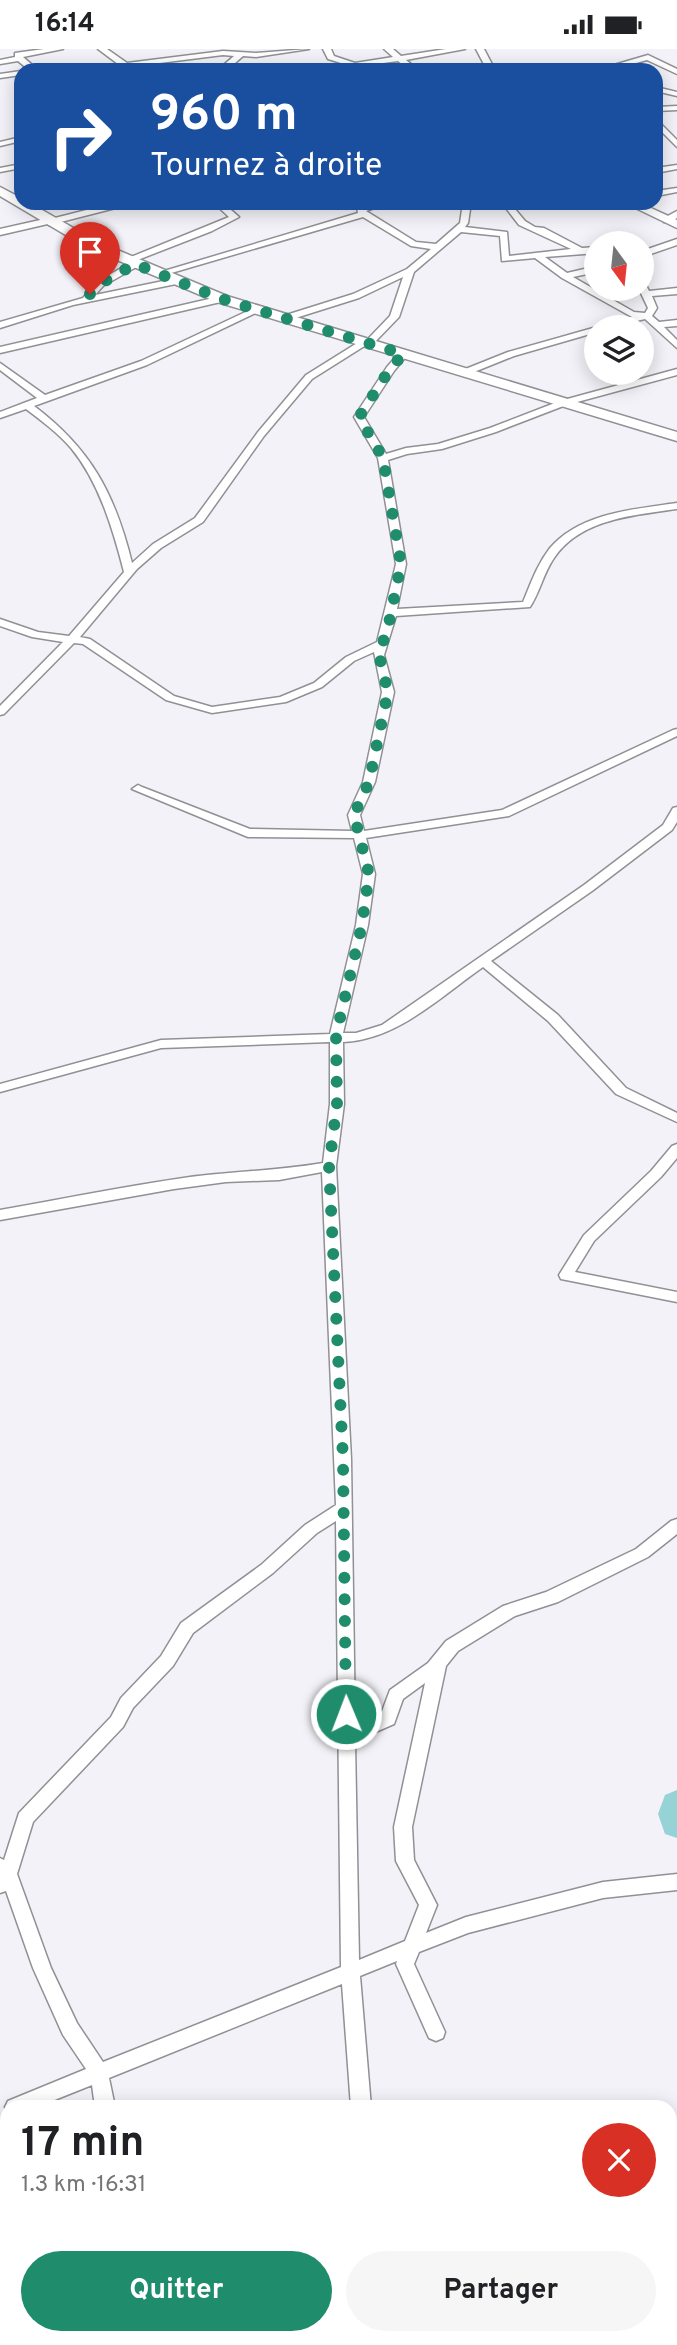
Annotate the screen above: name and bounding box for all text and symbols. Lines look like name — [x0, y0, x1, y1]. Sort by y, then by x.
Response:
text: 16:14 — [35, 8, 95, 41]
text: 960 m — [150, 86, 298, 148]
icon: right — [35, 91, 126, 182]
text: Tournez à droite — [150, 147, 382, 187]
pin — [60, 222, 120, 294]
north arrow — [584, 231, 654, 301]
map controls — [584, 231, 654, 385]
icon: arrive — [71, 233, 109, 271]
button: layers — [584, 315, 654, 385]
position arrow — [309, 1677, 383, 1751]
text: 17 min — [21, 2118, 144, 2171]
button: close — [582, 2123, 656, 2197]
text: 1.3 km · 16:31 — [21, 2171, 146, 2200]
button: Quitter — [21, 2251, 332, 2331]
button: Partager — [346, 2251, 656, 2331]

